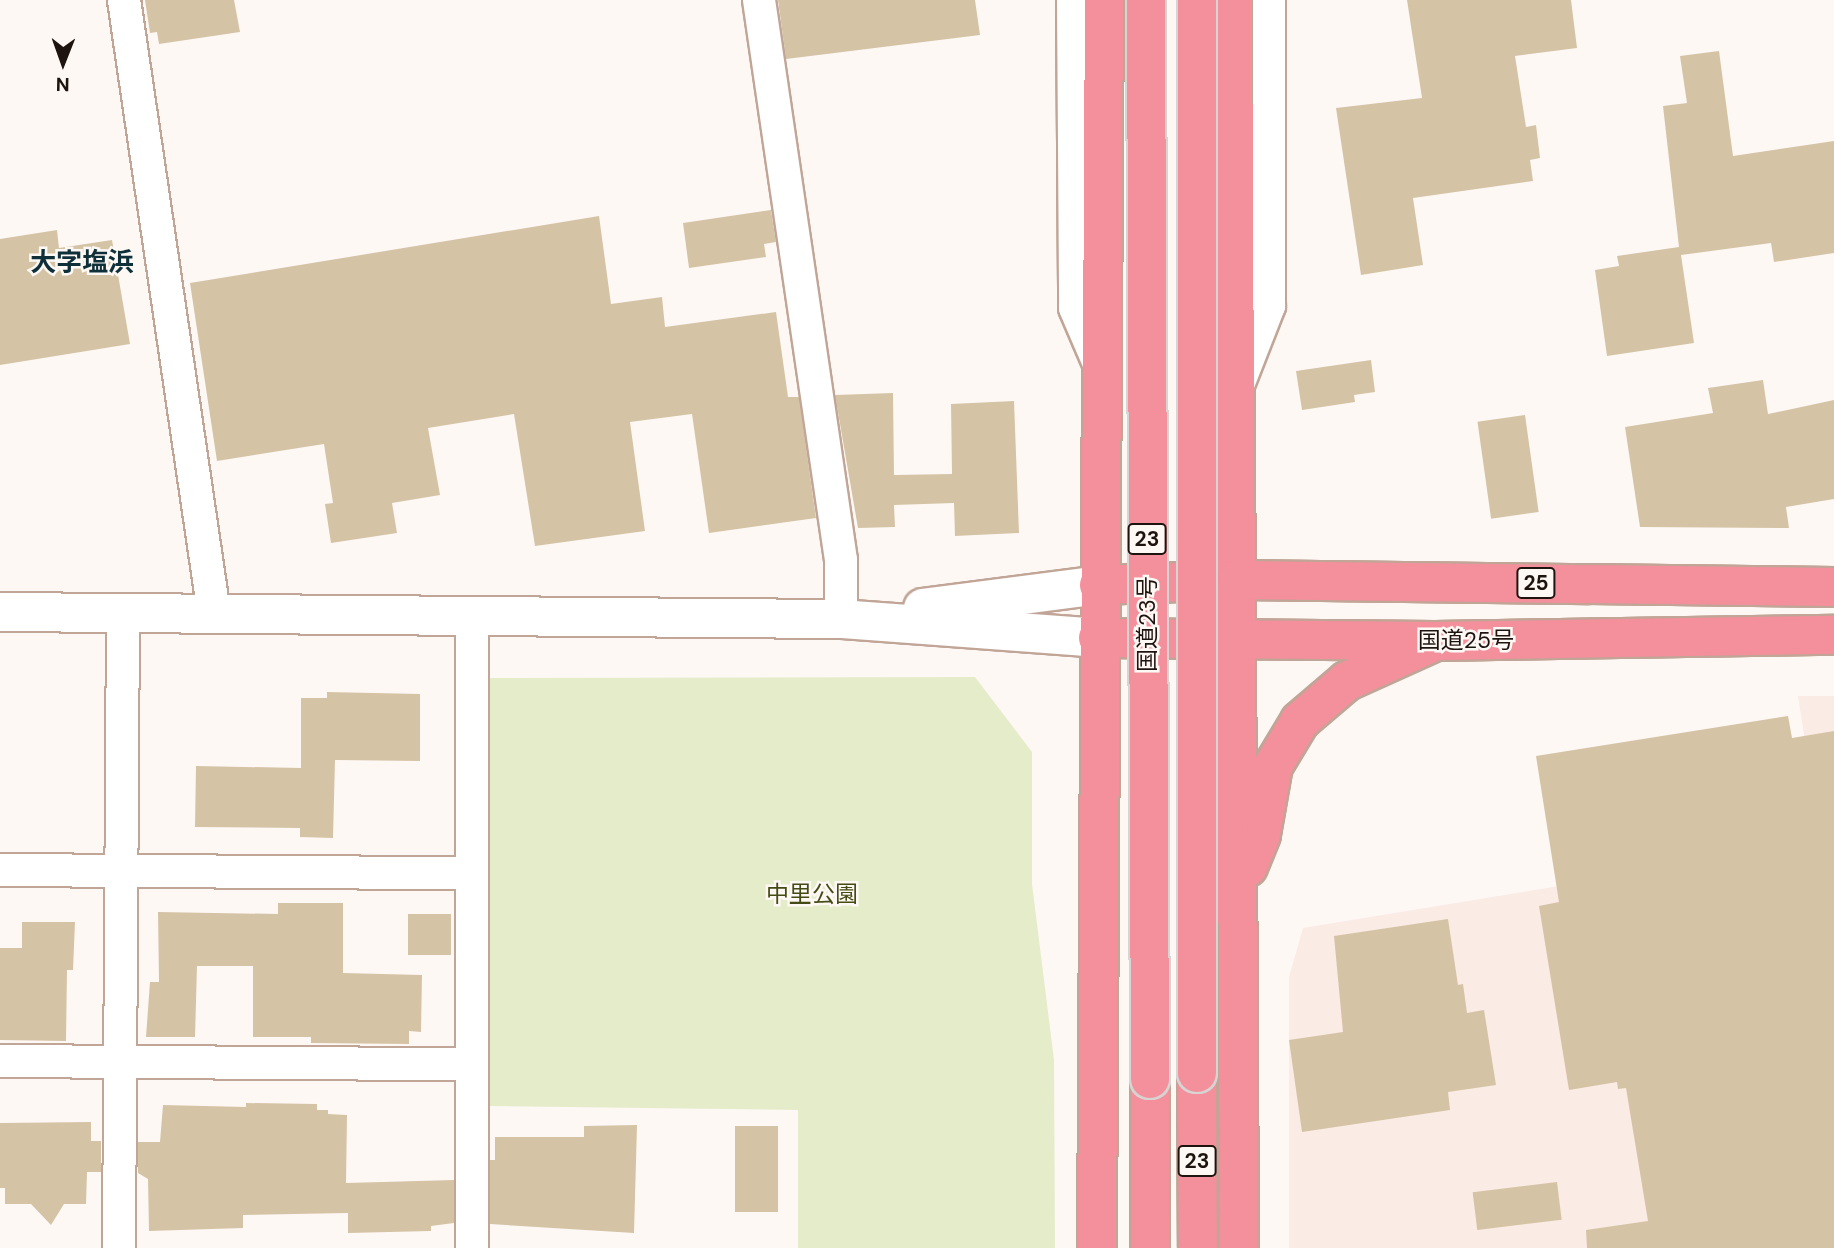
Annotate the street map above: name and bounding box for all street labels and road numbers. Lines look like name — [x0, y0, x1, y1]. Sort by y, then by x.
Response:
road number: 23 — [1126, 522, 1168, 556]
road number: 25 — [1515, 566, 1557, 600]
street label: 国道23号 — [1133, 576, 1161, 672]
street label: 国道25号 — [1418, 626, 1514, 654]
road number: 23 — [1176, 1144, 1218, 1178]

